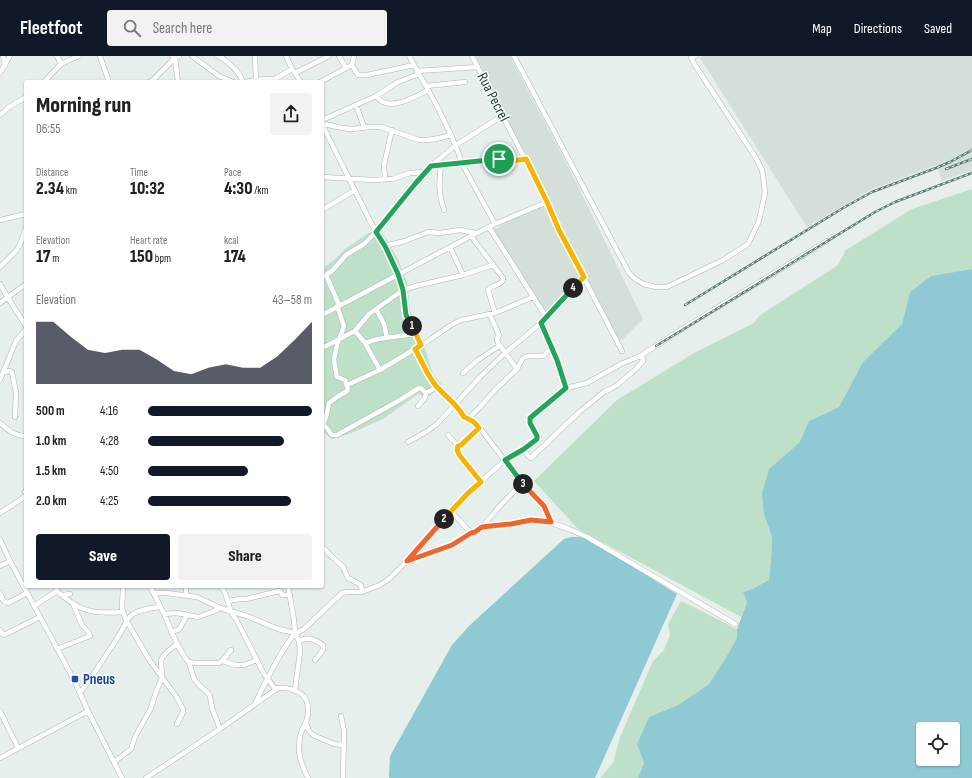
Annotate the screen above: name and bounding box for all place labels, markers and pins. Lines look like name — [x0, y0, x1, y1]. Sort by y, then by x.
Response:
pin — [482, 142, 516, 176]
pin: 4 — [563, 278, 583, 298]
pin: 1 — [402, 316, 422, 336]
pin: 3 — [513, 474, 533, 494]
pin: 2 — [434, 509, 454, 529]
place label: Pneus — [83, 670, 115, 689]
marker: Pneus — [70, 674, 80, 684]

